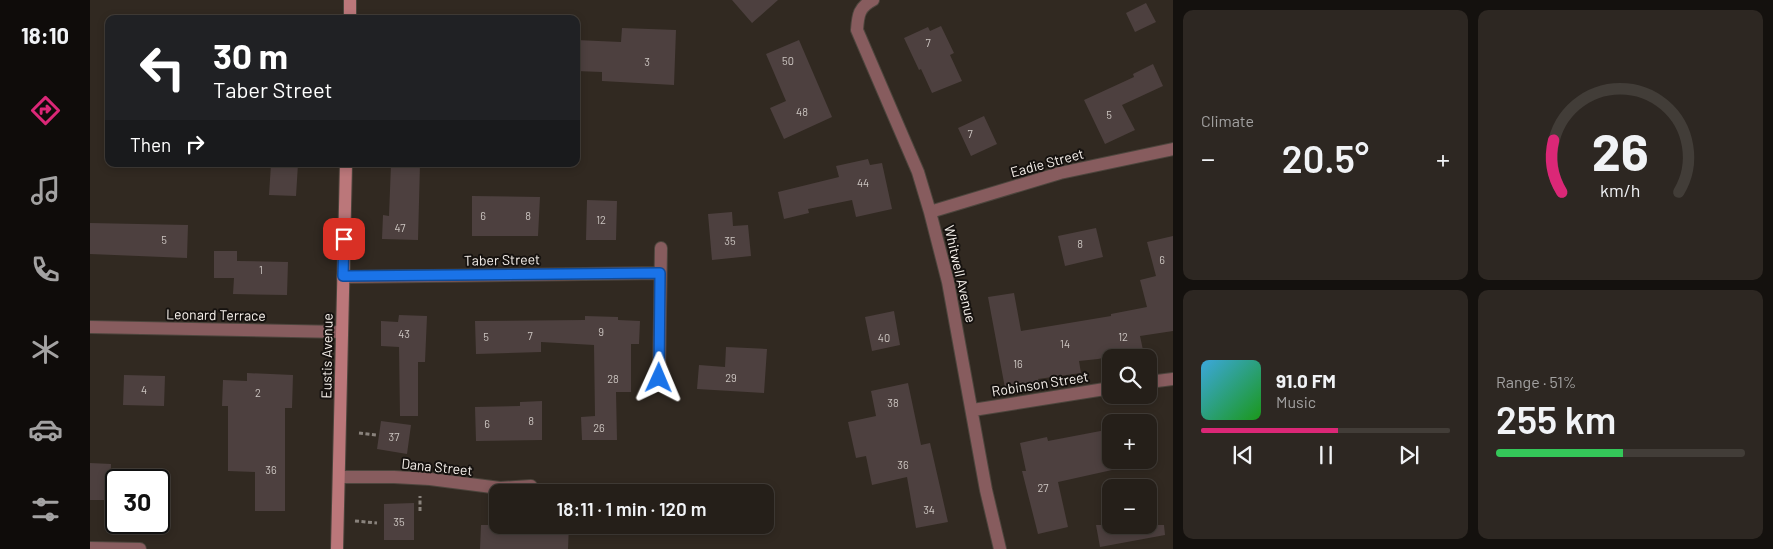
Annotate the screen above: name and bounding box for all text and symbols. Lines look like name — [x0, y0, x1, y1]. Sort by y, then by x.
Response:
text: 18:10 — [21, 22, 69, 48]
text: 30 m — [213, 34, 288, 76]
icon: left — [130, 35, 195, 100]
house number: 7 — [925, 36, 931, 49]
house number: 50 — [782, 54, 794, 67]
house number: 3 — [644, 55, 650, 68]
text: Taber Street — [213, 76, 332, 102]
icon: directions — [28, 93, 63, 128]
house number: 48 — [796, 105, 808, 118]
house number: 5 — [1106, 108, 1112, 121]
text: Climate — [1201, 111, 1254, 130]
text: 26 — [1592, 119, 1649, 181]
house number: 7 — [967, 127, 973, 140]
icon: right — [181, 130, 209, 158]
text: Then — [130, 133, 171, 156]
text: 20.5° — [1282, 135, 1369, 181]
text: − — [1201, 141, 1215, 175]
text: + — [1436, 141, 1450, 175]
street label: Eadie Street — [1008, 145, 1085, 180]
icon: music — [28, 173, 63, 208]
house number: 44 — [857, 176, 869, 189]
text: km/h — [1600, 179, 1641, 201]
house number: 6 — [480, 209, 486, 222]
house number: 8 — [525, 209, 531, 222]
house number: 12 — [596, 213, 606, 226]
pin — [323, 218, 365, 260]
house number: 47 — [395, 221, 405, 234]
street label: Whitwell Avenue — [941, 223, 980, 324]
icon: arrive — [330, 225, 358, 253]
house number: 5 — [161, 233, 167, 246]
house number: 35 — [724, 234, 736, 247]
house number: 8 — [1077, 237, 1083, 250]
street label: Taber Street — [464, 250, 540, 269]
icon: phone — [28, 252, 63, 287]
house number: 6 — [1159, 253, 1165, 266]
house number: 1 — [259, 263, 263, 276]
street label: Leonard Terrace — [166, 305, 266, 324]
street label: Eustis Avenue — [317, 313, 336, 399]
house number: 9 — [598, 325, 604, 338]
house number: 43 — [398, 327, 410, 340]
house number: 7 — [527, 329, 533, 342]
house number: 5 — [483, 330, 489, 343]
house number: 12 — [1118, 330, 1128, 343]
house number: 40 — [878, 331, 890, 344]
icon: climate — [28, 332, 63, 367]
house number: 14 — [1060, 337, 1070, 350]
map controls — [1102, 349, 1157, 534]
button: search — [1102, 349, 1157, 404]
position arrow — [632, 351, 684, 403]
house number: 16 — [1013, 357, 1023, 370]
street label: Robinson Street — [990, 367, 1090, 400]
text: 91.0 FM — [1276, 369, 1336, 392]
house number: 29 — [725, 371, 737, 384]
house number: 28 — [607, 372, 619, 385]
text: Range · 51% — [1496, 372, 1576, 391]
house number: 4 — [141, 383, 147, 396]
house number: 2 — [255, 386, 261, 399]
text: Music — [1276, 392, 1316, 411]
house number: 38 — [887, 396, 899, 409]
text: 255 km — [1496, 396, 1616, 442]
icon: car — [28, 412, 63, 447]
house number: 8 — [528, 414, 534, 427]
button: + — [1102, 414, 1157, 469]
house number: 6 — [484, 417, 490, 430]
house number: 26 — [593, 421, 605, 434]
house number: 37 — [389, 430, 399, 443]
icon: previous — [1229, 441, 1257, 469]
icon: pause — [1312, 441, 1340, 469]
icon: next — [1395, 441, 1423, 469]
street label: Dana Street — [401, 454, 473, 479]
house number: 36 — [897, 458, 909, 471]
house number: 36 — [265, 463, 277, 476]
speed limit sign: 30 — [105, 469, 170, 534]
button: − — [1102, 479, 1157, 534]
house number: 27 — [1037, 481, 1049, 494]
icon: filters — [28, 492, 63, 527]
text: 18:11 · 1 min · 120 m — [557, 497, 706, 520]
house number: 34 — [923, 503, 935, 516]
house number: 35 — [393, 515, 405, 528]

